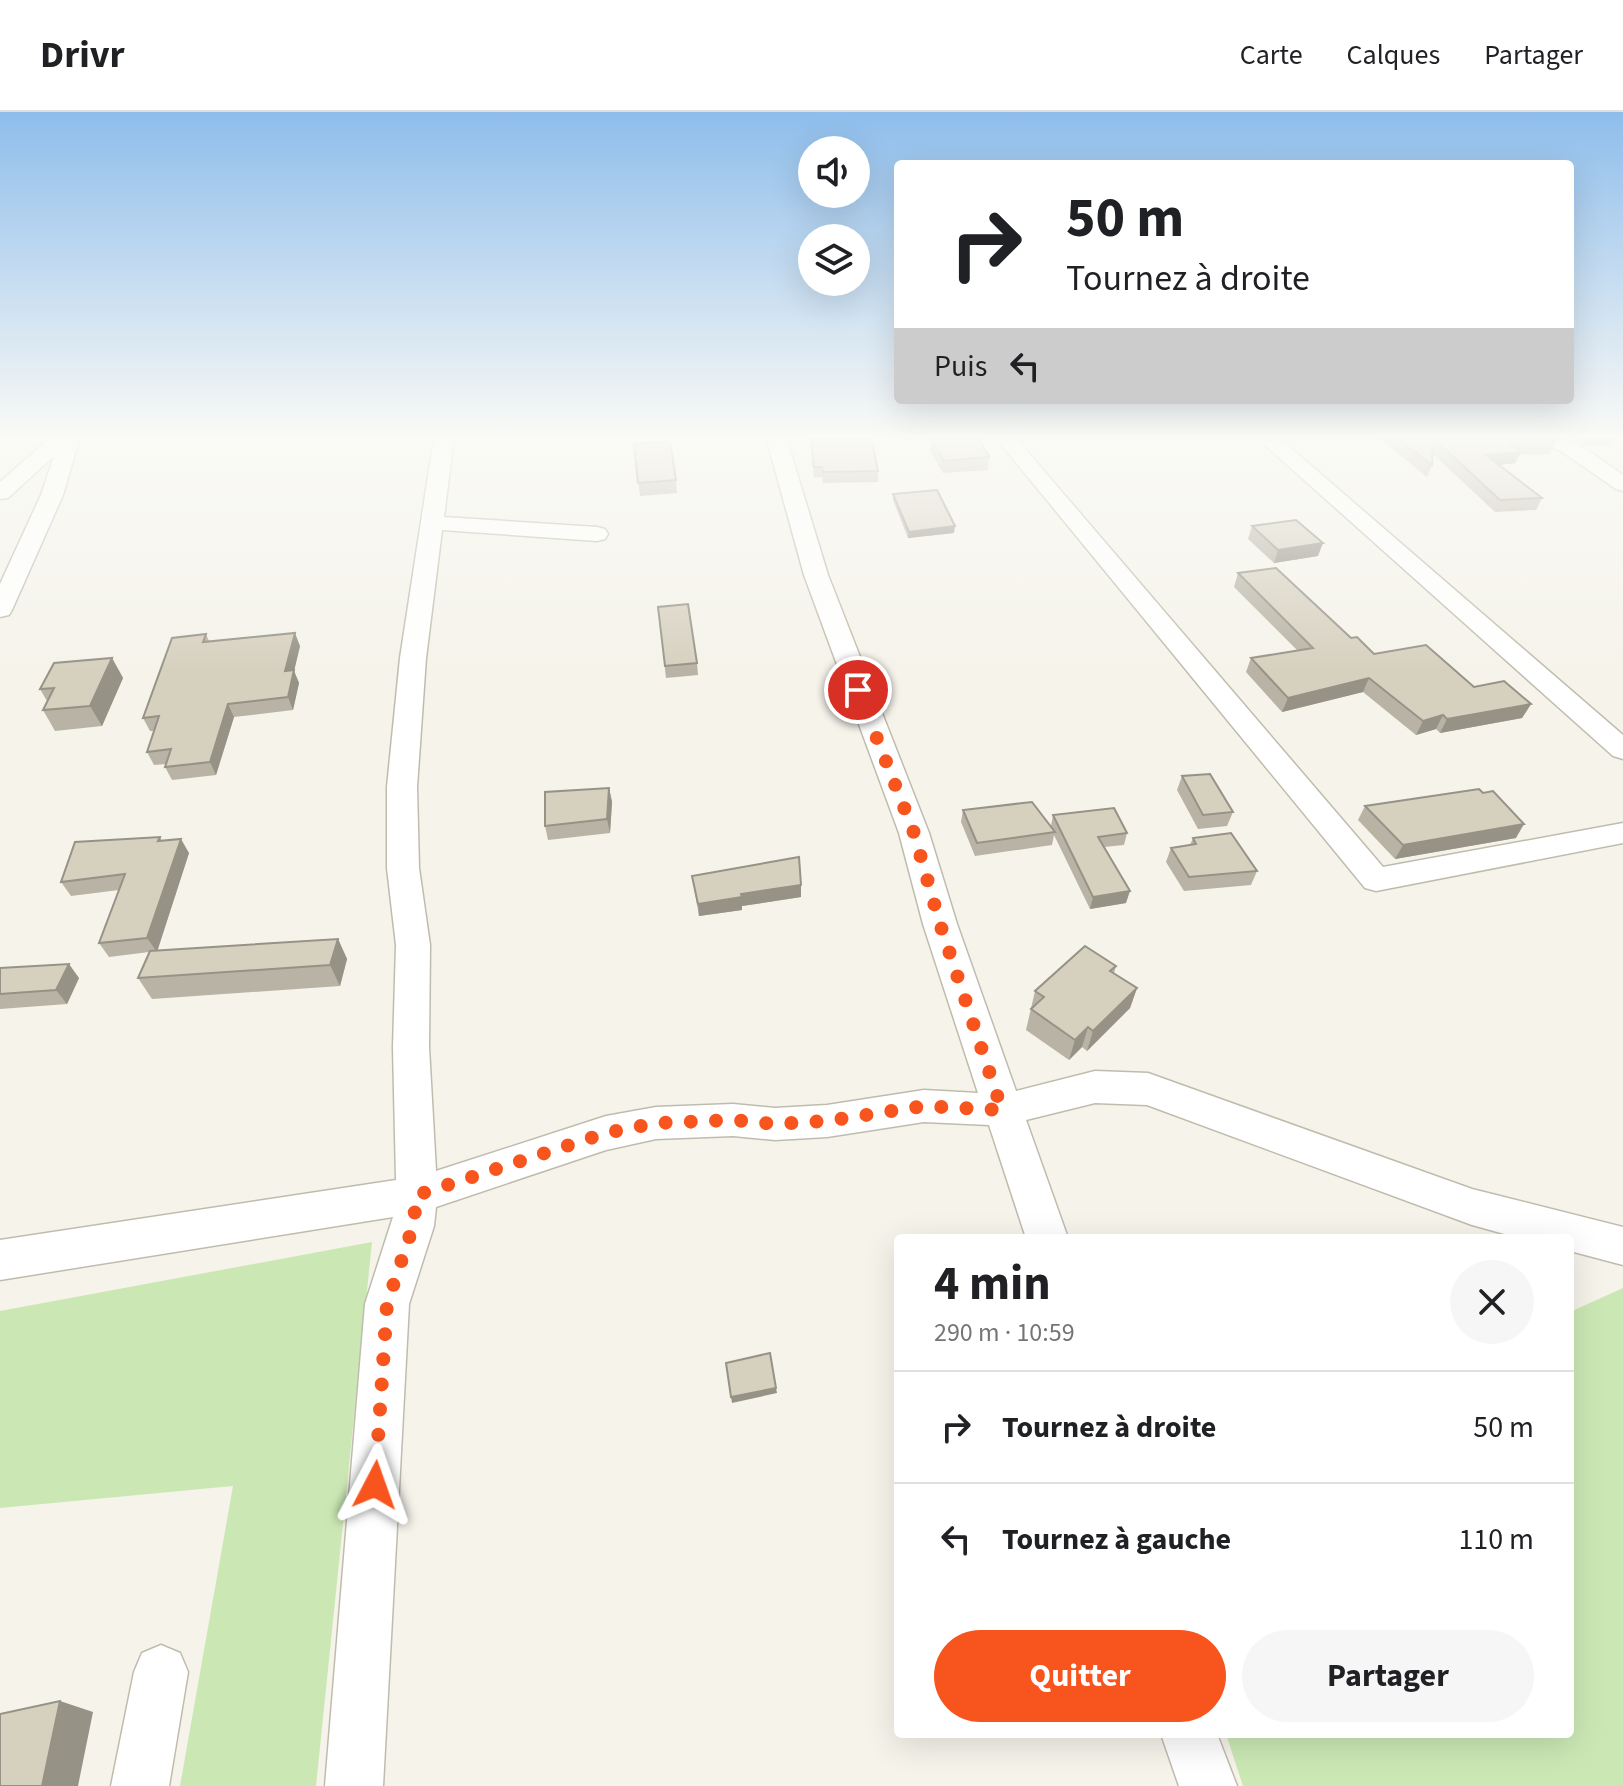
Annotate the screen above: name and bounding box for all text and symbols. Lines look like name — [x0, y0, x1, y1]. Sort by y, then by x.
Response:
text: Drivr — [40, 28, 125, 82]
text: Carte — [1240, 35, 1303, 75]
text: Calques — [1347, 35, 1440, 75]
text: Partager — [1484, 35, 1583, 75]
map controls — [798, 136, 870, 296]
button: sound — [798, 136, 870, 208]
text: 50 m — [1066, 179, 1184, 258]
icon: right — [934, 192, 1038, 296]
button: layers — [798, 224, 870, 296]
text: Tournez à droite — [1066, 253, 1310, 304]
icon: left — [1003, 344, 1047, 388]
text: Puis — [934, 345, 987, 388]
pin — [824, 656, 892, 724]
icon: arrive — [836, 668, 880, 712]
text: 4 min — [934, 1250, 1051, 1318]
button: close — [1450, 1260, 1534, 1344]
text: 290 m · 10:59 — [934, 1314, 1075, 1351]
icon: right — [934, 1405, 978, 1449]
text: Tournez à droite — [1002, 1406, 1216, 1449]
text: 50 m — [1473, 1406, 1534, 1449]
position arrow — [333, 1443, 417, 1527]
icon: left — [934, 1517, 978, 1561]
text: Tournez à gauche — [1002, 1518, 1231, 1561]
text: 110 m — [1458, 1518, 1534, 1561]
button: Quitter — [934, 1630, 1226, 1722]
button: Partager — [1242, 1630, 1534, 1722]

